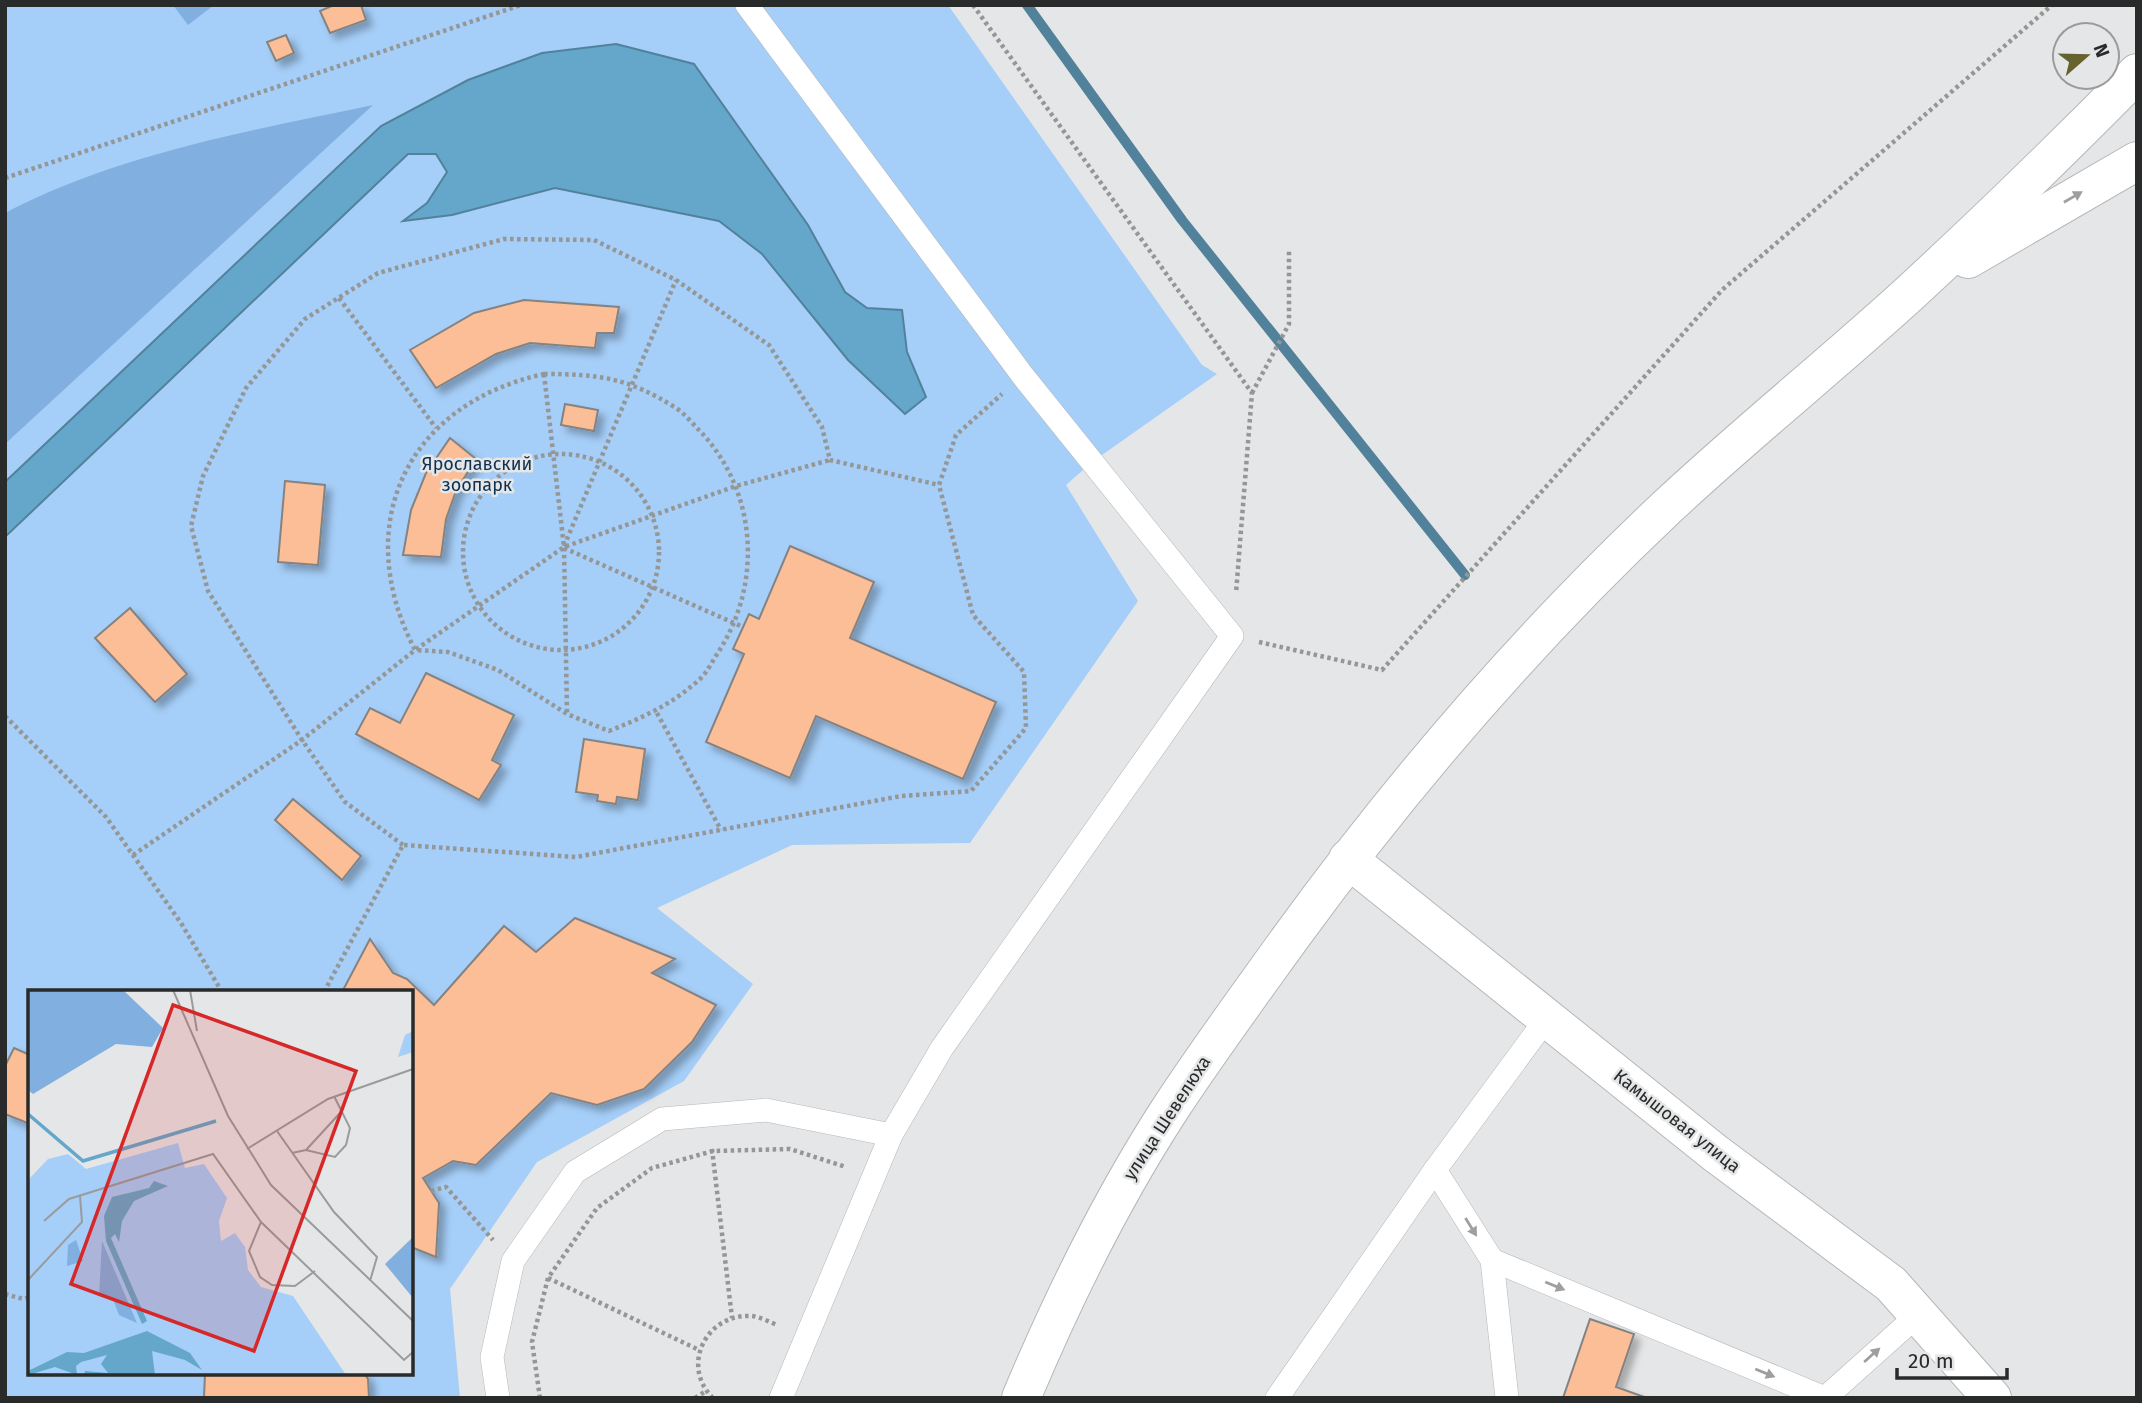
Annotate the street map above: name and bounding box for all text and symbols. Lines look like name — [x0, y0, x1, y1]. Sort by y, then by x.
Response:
north arrow — [2051, 21, 2121, 91]
text: N — [2089, 40, 2114, 60]
one-way arrow — [2064, 191, 2083, 203]
park label: Ярославский зоопарк — [422, 453, 532, 496]
inset map — [28, 990, 413, 1375]
street label: улица Шевелюха — [1119, 1052, 1215, 1184]
street label: Камышовая улица — [1609, 1065, 1745, 1177]
one-way arrow — [1465, 1218, 1478, 1237]
one-way arrow — [1544, 1280, 1565, 1291]
scale bar — [1897, 1336, 2007, 1380]
one-way arrow — [1864, 1348, 1881, 1363]
text: 20 m — [1908, 1348, 1954, 1374]
one-way arrow — [1755, 1367, 1776, 1378]

